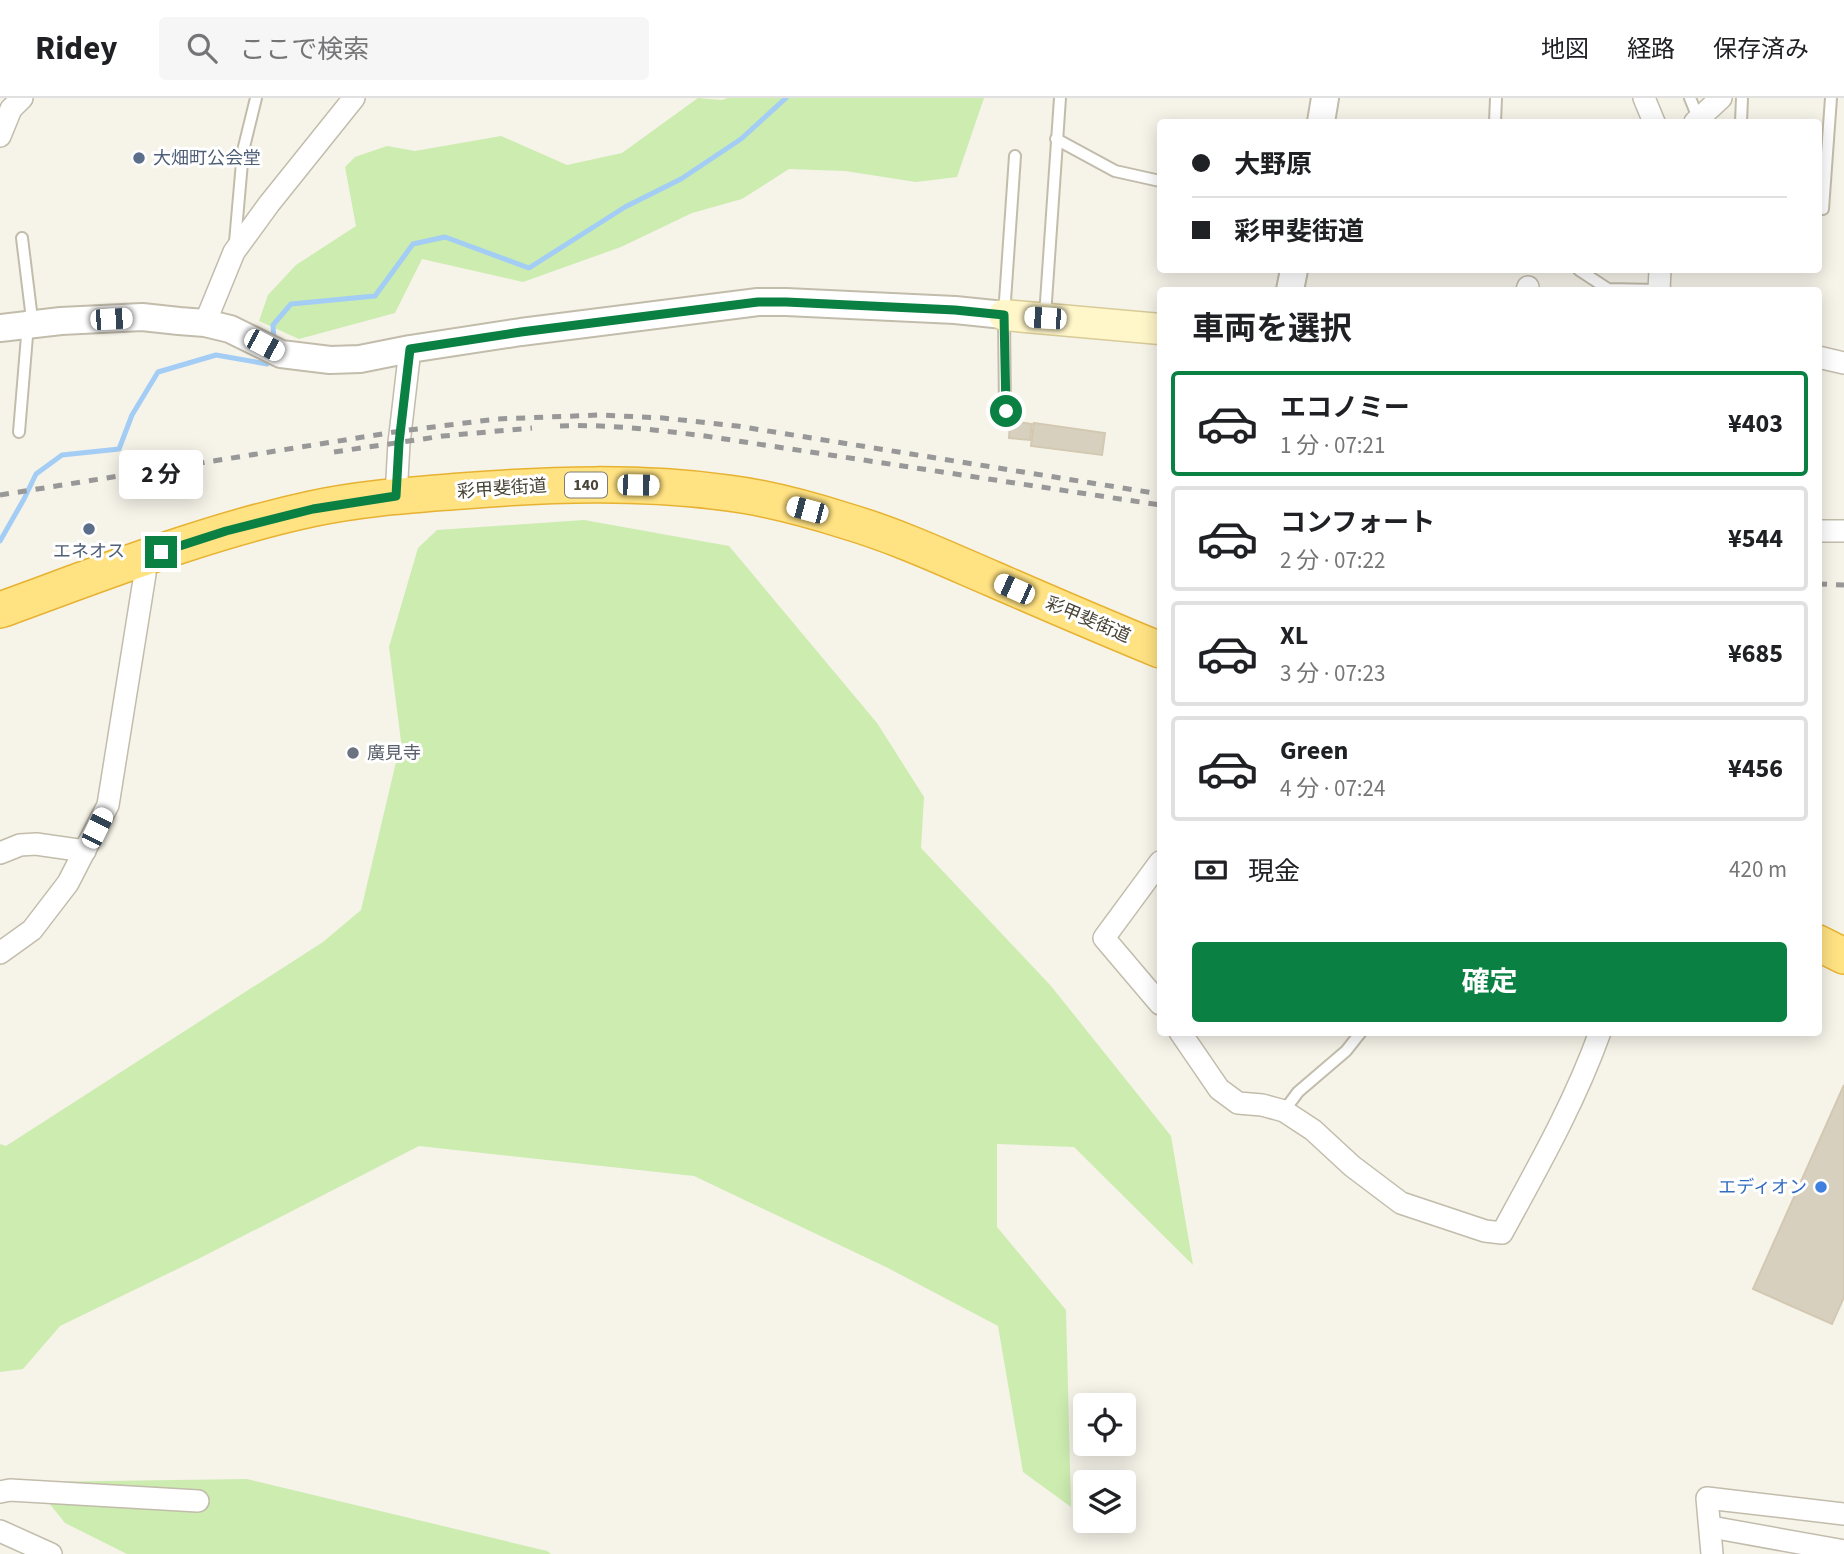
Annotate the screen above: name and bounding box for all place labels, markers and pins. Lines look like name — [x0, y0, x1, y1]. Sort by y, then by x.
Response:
place label: 大畑町公会堂 — [153, 146, 261, 171]
marker: 大畑町公会堂 — [131, 150, 147, 166]
marker: エネオス — [81, 521, 97, 537]
place label: エネオス — [53, 539, 125, 564]
place label: 廣見寺 — [367, 741, 421, 766]
marker: 廣見寺 — [345, 745, 361, 761]
place label: エディオン — [1718, 1175, 1807, 1200]
marker: エディオン — [1813, 1179, 1829, 1195]

